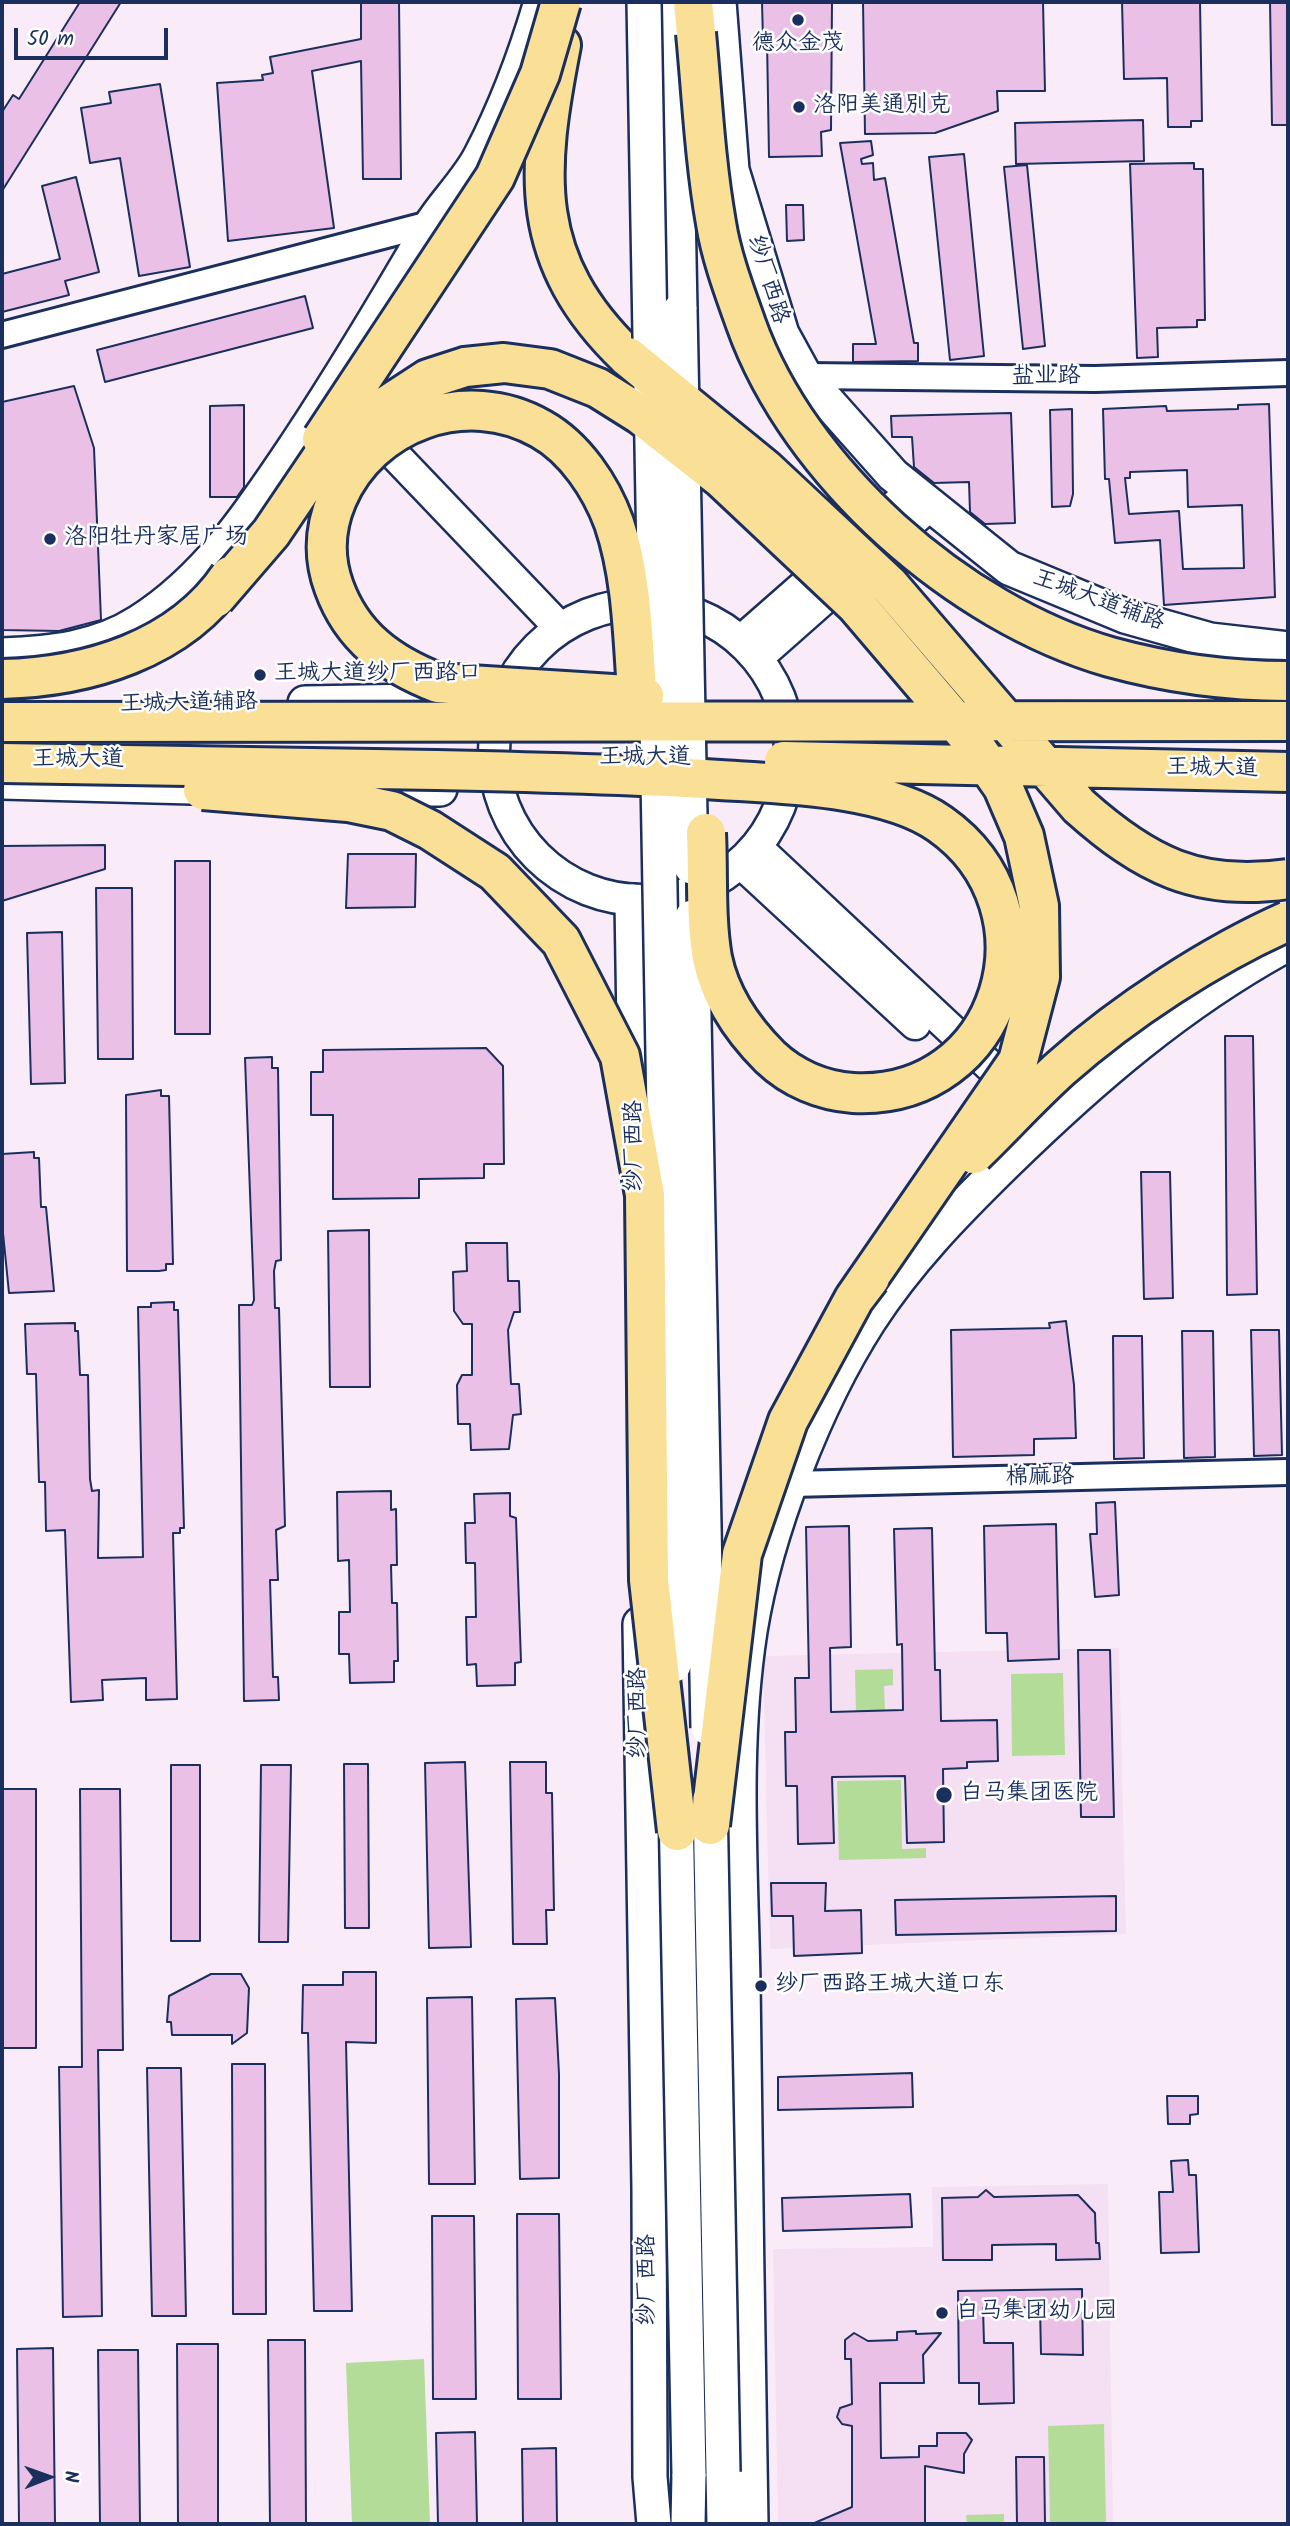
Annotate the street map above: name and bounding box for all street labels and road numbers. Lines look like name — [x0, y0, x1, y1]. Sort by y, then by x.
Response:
street label: 纱厂西路 — [739, 232, 793, 328]
street label: 盐业路 — [1012, 364, 1080, 392]
street label: 王城大道辅路 — [1028, 565, 1168, 639]
street label: 王城大道辅路 — [120, 690, 258, 720]
street label: 王城大道 — [599, 745, 691, 773]
street label: 王城大道 — [32, 747, 124, 775]
street label: 王城大道 — [1166, 755, 1258, 785]
street label: 纱厂西路 — [622, 1100, 650, 1192]
street label: 棉麻路 — [1005, 1465, 1075, 1493]
street label: 纱厂西路 — [626, 1667, 654, 1759]
street label: 纱厂西路 — [635, 2234, 663, 2326]

